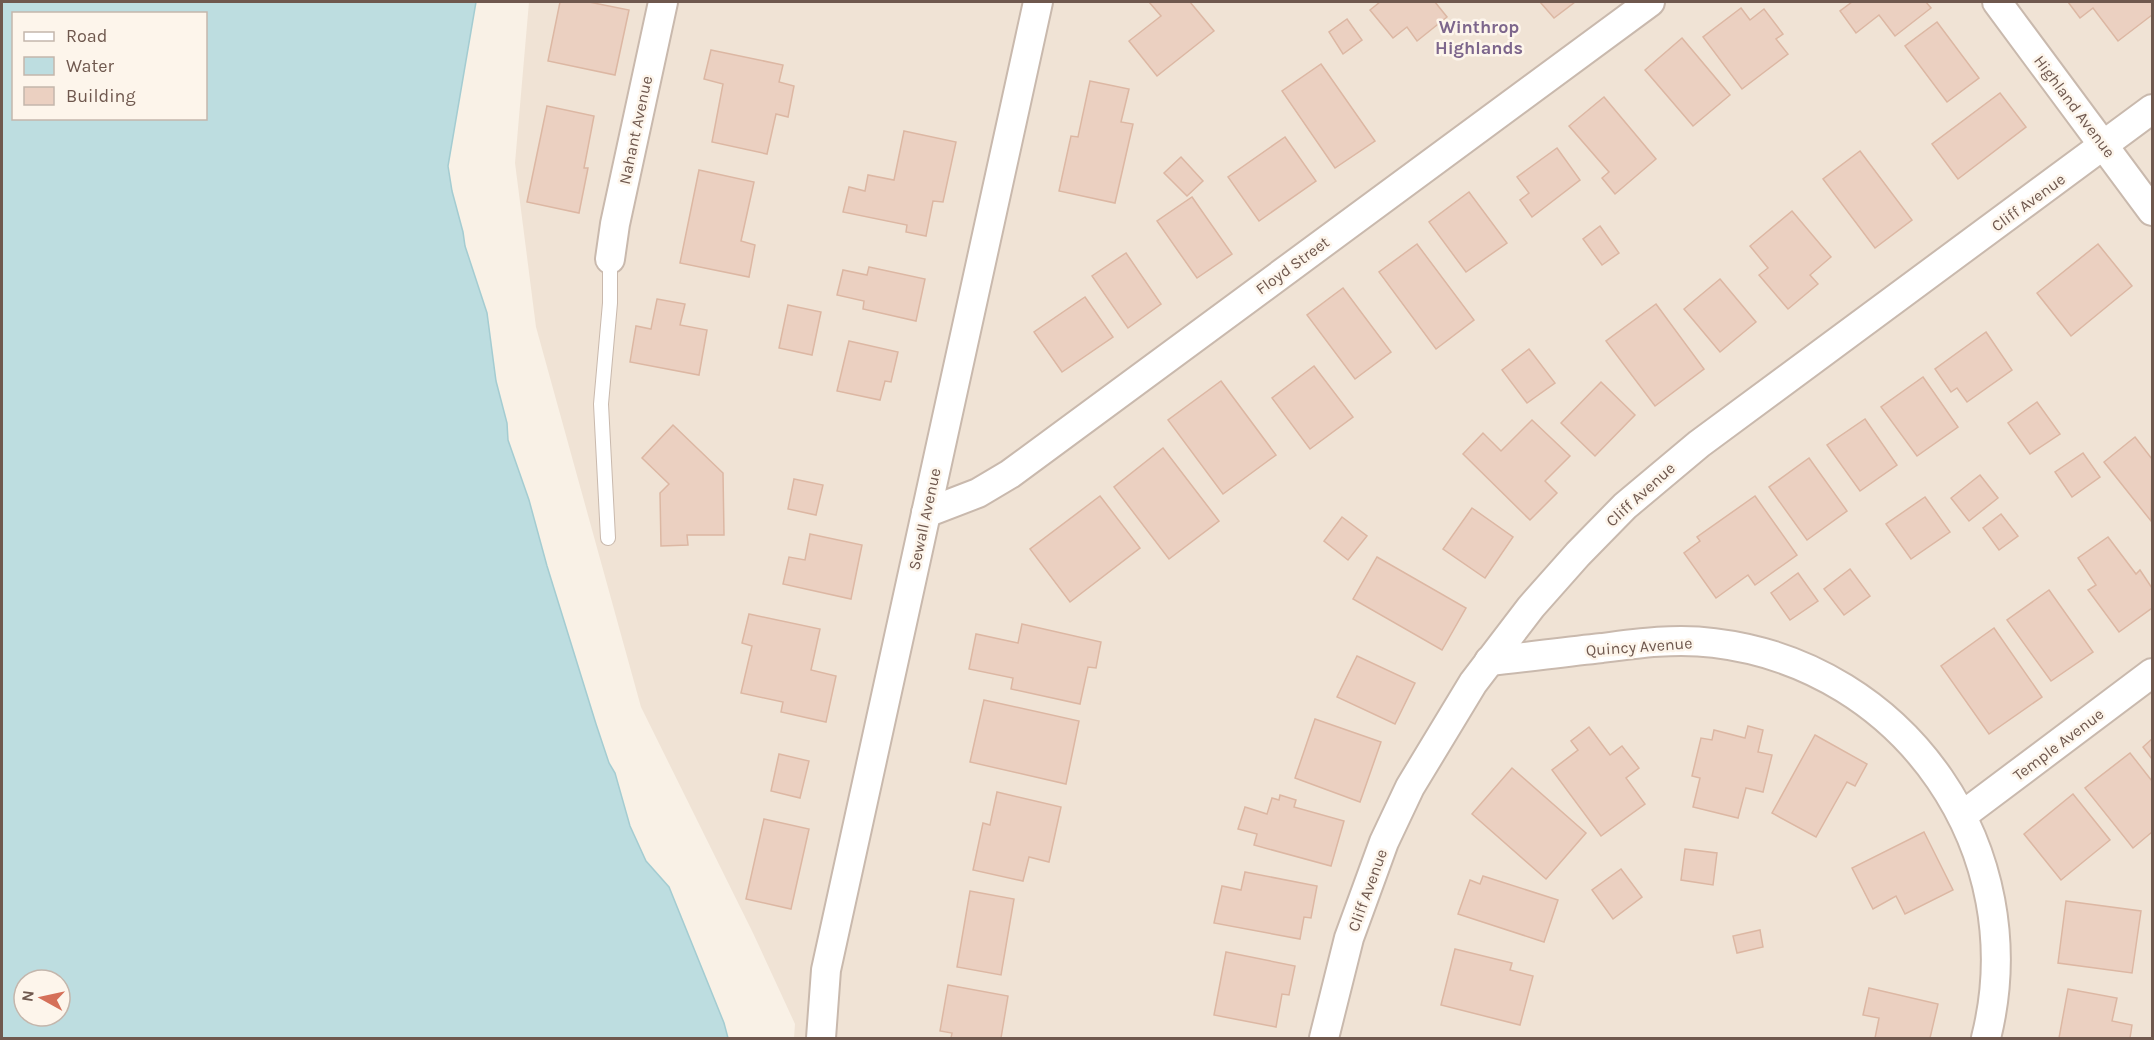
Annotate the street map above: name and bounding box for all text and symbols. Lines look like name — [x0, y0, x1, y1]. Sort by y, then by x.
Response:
legend — [12, 12, 207, 120]
district label: Winthrop Highlands — [1435, 16, 1523, 59]
text: Road — [66, 25, 107, 47]
street label: Highland Avenue — [2030, 51, 2119, 161]
text: Water — [66, 55, 114, 77]
street label: Nahant Avenue — [615, 74, 656, 186]
text: Building — [66, 85, 136, 107]
street label: Cliff Avenue — [1988, 169, 2069, 236]
street label: Floyd Street — [1252, 232, 1333, 298]
street label: Cliff Avenue — [1602, 458, 1679, 530]
street label: Sewall Avenue — [904, 466, 945, 572]
street label: Quincy Avenue — [1585, 633, 1693, 660]
street label: Temple Avenue — [2009, 704, 2107, 785]
street label: Cliff Avenue — [1344, 846, 1391, 934]
north arrow — [12, 968, 72, 1028]
text: N — [17, 989, 38, 1003]

